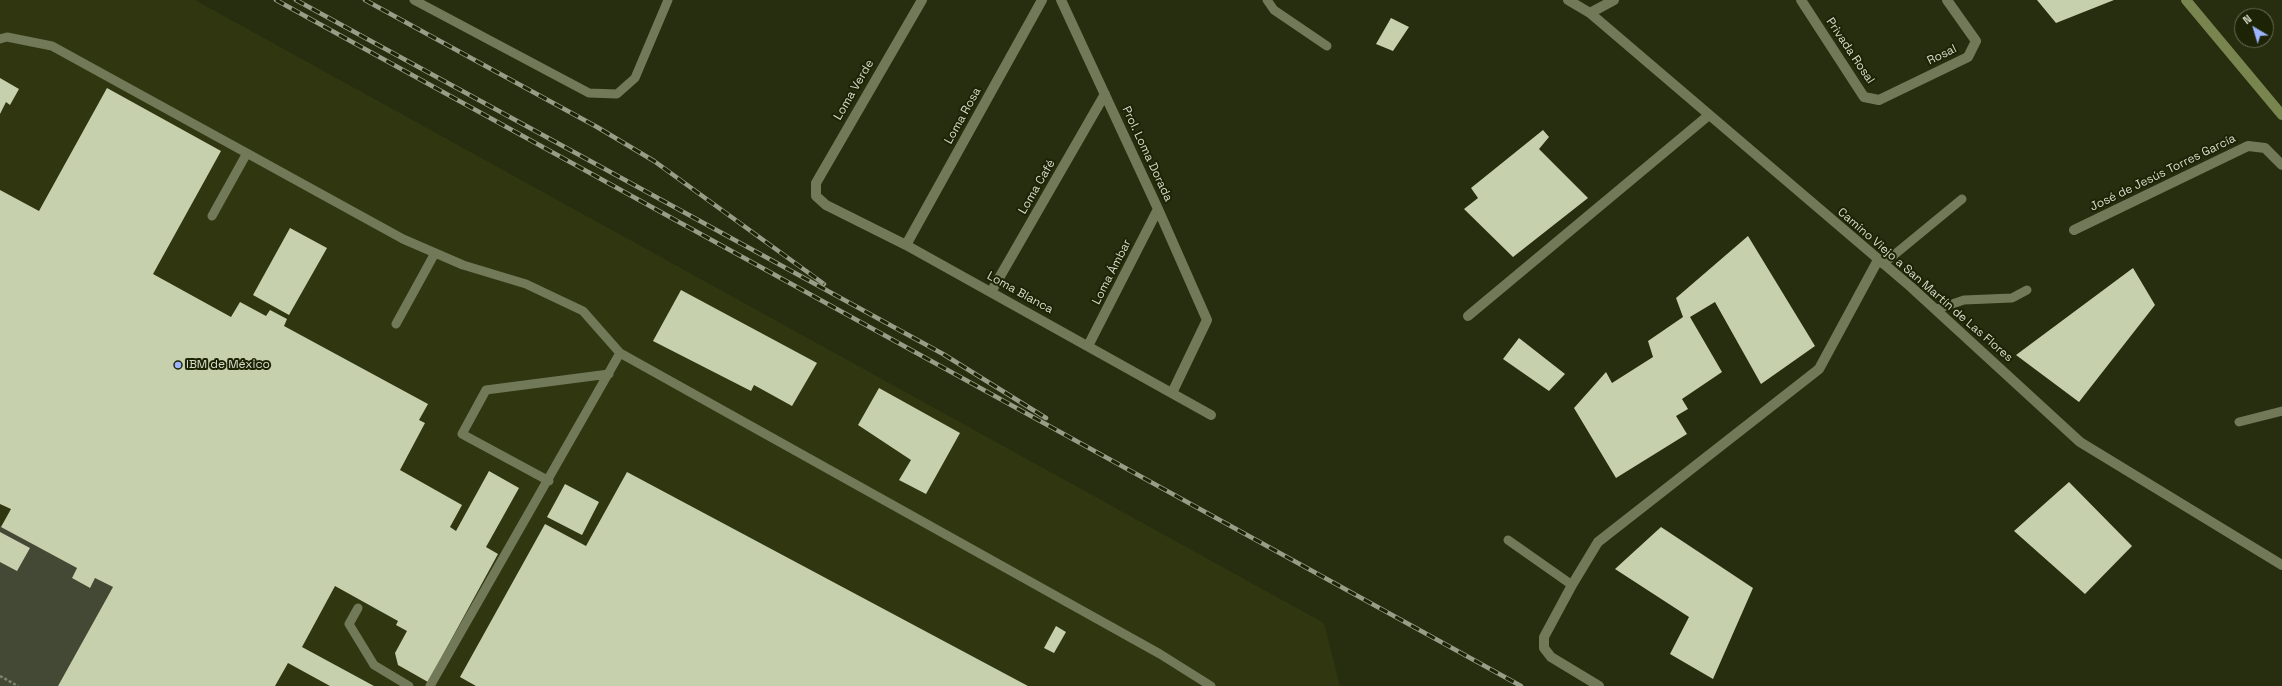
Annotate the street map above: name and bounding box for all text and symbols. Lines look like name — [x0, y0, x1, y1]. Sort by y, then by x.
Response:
north arrow — [2234, 8, 2274, 48]
text: N — [2240, 12, 2254, 27]
street label: Privada Rosal — [1823, 15, 1877, 87]
street label: Rosal — [1925, 42, 1959, 68]
street label: Loma Verde — [831, 57, 877, 123]
street label: Loma Rosa — [942, 85, 984, 147]
street label: Prol. Loma Dorada — [1119, 104, 1175, 204]
street label: José de Jesús Torres García — [2088, 131, 2238, 215]
street label: Loma Café — [1016, 157, 1058, 217]
street label: Camino Viejo a San Martín de Las Flores — [1834, 205, 2016, 365]
street label: Loma Ámbar — [1089, 237, 1135, 307]
street label: Loma Blanca — [984, 269, 1056, 317]
place label: IBM de México — [186, 358, 270, 372]
marker: IBM de México — [173, 360, 183, 370]

